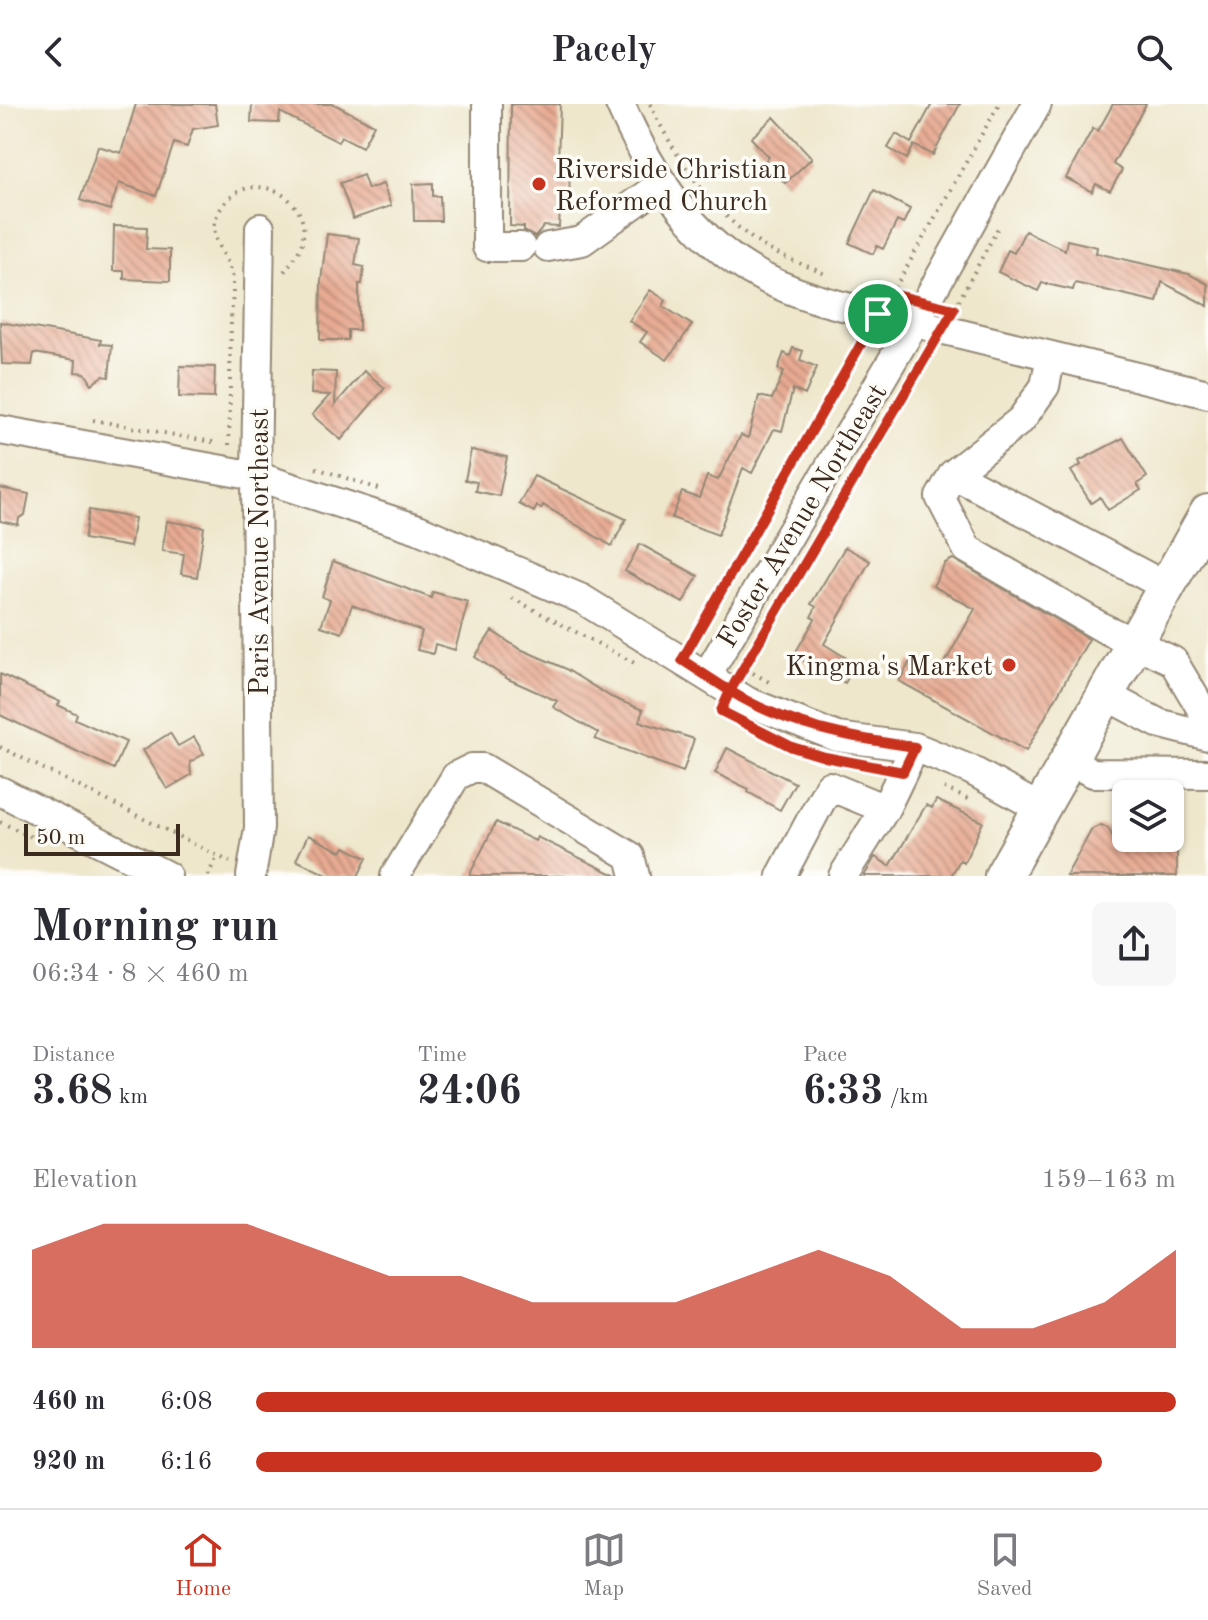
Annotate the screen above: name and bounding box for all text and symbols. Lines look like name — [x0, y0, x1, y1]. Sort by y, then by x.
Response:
icon: back — [32, 30, 76, 74]
icon: search — [1132, 30, 1176, 74]
text: Pacely — [551, 34, 657, 70]
place label: Riverside Christian Reformed Church — [555, 157, 787, 217]
marker: Riverside Christian Reformed Church — [530, 175, 548, 193]
pin — [844, 280, 912, 348]
icon: arrive — [856, 292, 900, 336]
street label: Foster Avenue Northeast — [714, 380, 893, 653]
street label: Paris Avenue Northeast — [247, 408, 275, 696]
place label: Kingma's Market — [785, 654, 993, 682]
marker: Kingma's Market — [1000, 656, 1018, 674]
map controls — [1112, 780, 1184, 852]
button: layers — [1112, 780, 1184, 852]
scale bar — [24, 820, 180, 856]
text: 50 m — [36, 827, 85, 849]
button: share — [1092, 902, 1176, 986]
text: Morning run — [32, 906, 279, 950]
text: 06:34 · 8 × 460 m — [32, 961, 249, 987]
text: Distance — [32, 1044, 115, 1066]
text: Time — [417, 1044, 467, 1066]
text: Pace — [803, 1044, 847, 1066]
text: 3.68 — [32, 1073, 113, 1113]
text: 24:06 — [417, 1073, 521, 1113]
text: 6:33 — [803, 1073, 883, 1113]
text: km — [113, 1086, 148, 1108]
text: /km — [883, 1086, 928, 1108]
text: Elevation — [32, 1167, 138, 1193]
text: 159–163 m — [1041, 1167, 1176, 1193]
text: 460 m — [32, 1389, 105, 1415]
text: 6:08 — [160, 1389, 213, 1415]
text: 920 m — [32, 1449, 105, 1475]
text: 6:16 — [160, 1449, 213, 1475]
tab: Home — [175, 1528, 231, 1603]
tab: Map — [582, 1528, 626, 1603]
tab: Saved — [977, 1528, 1033, 1603]

